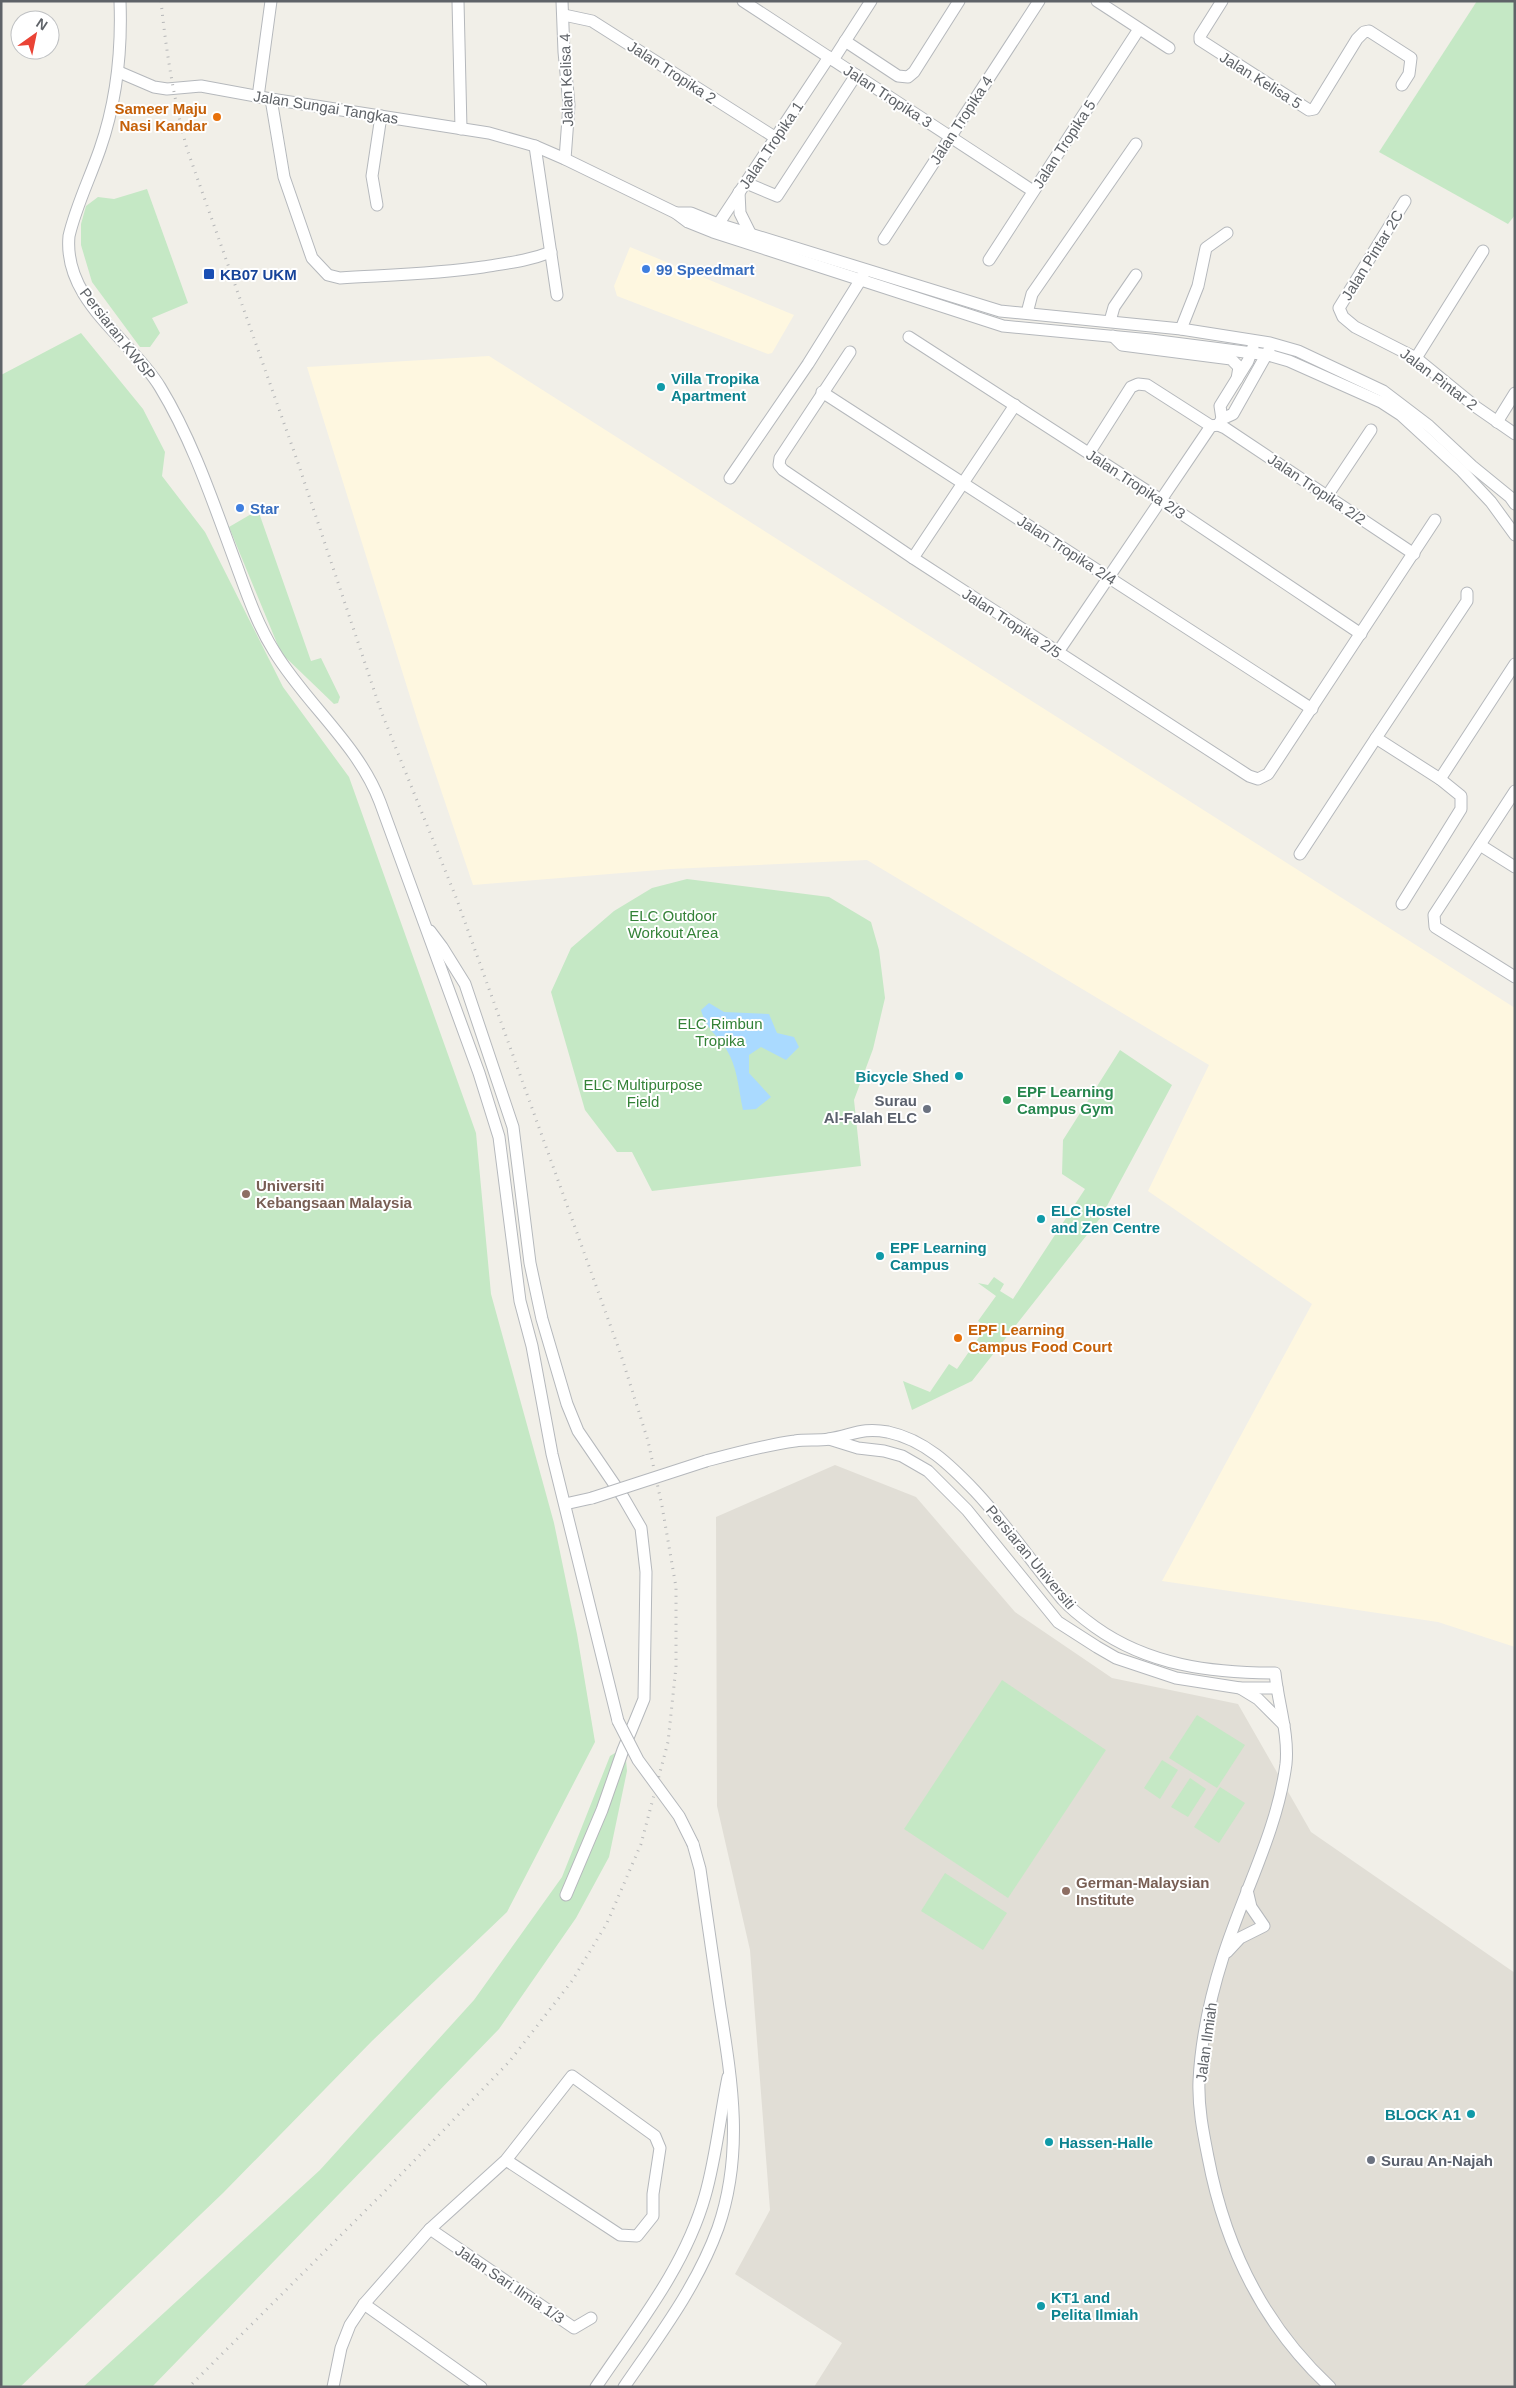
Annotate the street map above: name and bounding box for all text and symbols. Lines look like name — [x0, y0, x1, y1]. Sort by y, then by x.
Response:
north arrow — [10, 10, 60, 60]
text: N — [33, 15, 51, 34]
street label: Jalan Kelisa 4 — [556, 33, 576, 127]
street label: Jalan Tropika 2 — [625, 37, 719, 107]
street label: Jalan Kelisa 5 — [1217, 48, 1305, 112]
street label: Jalan Tropika 3 — [841, 61, 935, 131]
street label: Jalan Tropika 4 — [926, 73, 996, 167]
street label: Jalan Sungai Tangkas — [252, 87, 400, 127]
street label: Jalan Tropika 5 — [1029, 97, 1099, 191]
street label: Jalan Tropika 1 — [736, 98, 806, 192]
place label: Sameer Maju Nasi Kandar — [114, 100, 207, 134]
marker: Sameer Maju Nasi Kandar — [211, 111, 223, 123]
street label: Jalan Pintar 2C — [1338, 207, 1406, 303]
place label: 99 Speedmart — [656, 261, 754, 278]
marker: 99 Speedmart — [640, 263, 652, 275]
place label: KB07 UKM — [220, 266, 297, 283]
marker: KB07 UKM — [202, 267, 216, 281]
street label: Persiaran KWSP — [77, 284, 159, 384]
street label: Jalan Pintar 2 — [1397, 345, 1481, 413]
place label: Villa Tropika Apartment — [671, 370, 760, 404]
marker: Villa Tropika Apartment — [655, 381, 667, 393]
street label: Jalan Tropika 2/3 — [1083, 446, 1189, 522]
street label: Jalan Tropika 2/2 — [1265, 450, 1369, 528]
place label: Star — [250, 500, 279, 517]
marker: Star — [234, 502, 246, 514]
street label: Jalan Tropika 2/4 — [1014, 512, 1120, 588]
street label: Jalan Tropika 2/5 — [959, 585, 1065, 661]
park label: ELC Outdoor Workout Area — [628, 907, 719, 941]
park label: ELC Rimbun Tropika — [677, 1015, 763, 1049]
place label: Bicycle Shed — [856, 1068, 949, 1085]
marker: Bicycle Shed — [953, 1070, 965, 1082]
park label: ELC Multipurpose Field — [583, 1076, 703, 1110]
place label: EPF Learning Campus Gym — [1017, 1083, 1114, 1117]
place label: Surau Al-Falah ELC — [824, 1092, 917, 1126]
marker: EPF Learning Campus Gym — [1001, 1094, 1013, 1106]
marker: Surau Al-Falah ELC — [921, 1103, 933, 1115]
place label: Universiti Kebangsaan Malaysia — [256, 1177, 413, 1211]
marker: Universiti Kebangsaan Malaysia — [240, 1188, 252, 1200]
place label: ELC Hostel and Zen Centre — [1051, 1202, 1160, 1236]
marker: ELC Hostel and Zen Centre — [1035, 1213, 1047, 1225]
place label: EPF Learning Campus — [890, 1239, 987, 1273]
marker: EPF Learning Campus — [874, 1250, 886, 1262]
place label: EPF Learning Campus Food Court — [968, 1321, 1112, 1355]
marker: EPF Learning Campus Food Court — [952, 1332, 964, 1344]
street label: Persiaran Universiti — [983, 1502, 1079, 1612]
place label: German-Malaysian Institute — [1076, 1874, 1209, 1908]
marker: German-Malaysian Institute — [1060, 1885, 1072, 1897]
street label: Jalan Ilmiah — [1192, 2001, 1220, 2083]
place label: BLOCK A1 — [1385, 2106, 1461, 2123]
marker: BLOCK A1 — [1465, 2108, 1477, 2120]
place label: Hassen-Halle — [1059, 2134, 1153, 2151]
marker: Hassen-Halle — [1043, 2136, 1055, 2148]
place label: Surau An-Najah — [1381, 2152, 1493, 2169]
marker: Surau An-Najah — [1365, 2154, 1377, 2166]
street label: Jalan Sari Ilmia 1/3 — [452, 2241, 568, 2327]
place label: KT1 and Pelita Ilmiah — [1051, 2289, 1139, 2323]
marker: KT1 and Pelita Ilmiah — [1035, 2300, 1047, 2312]

